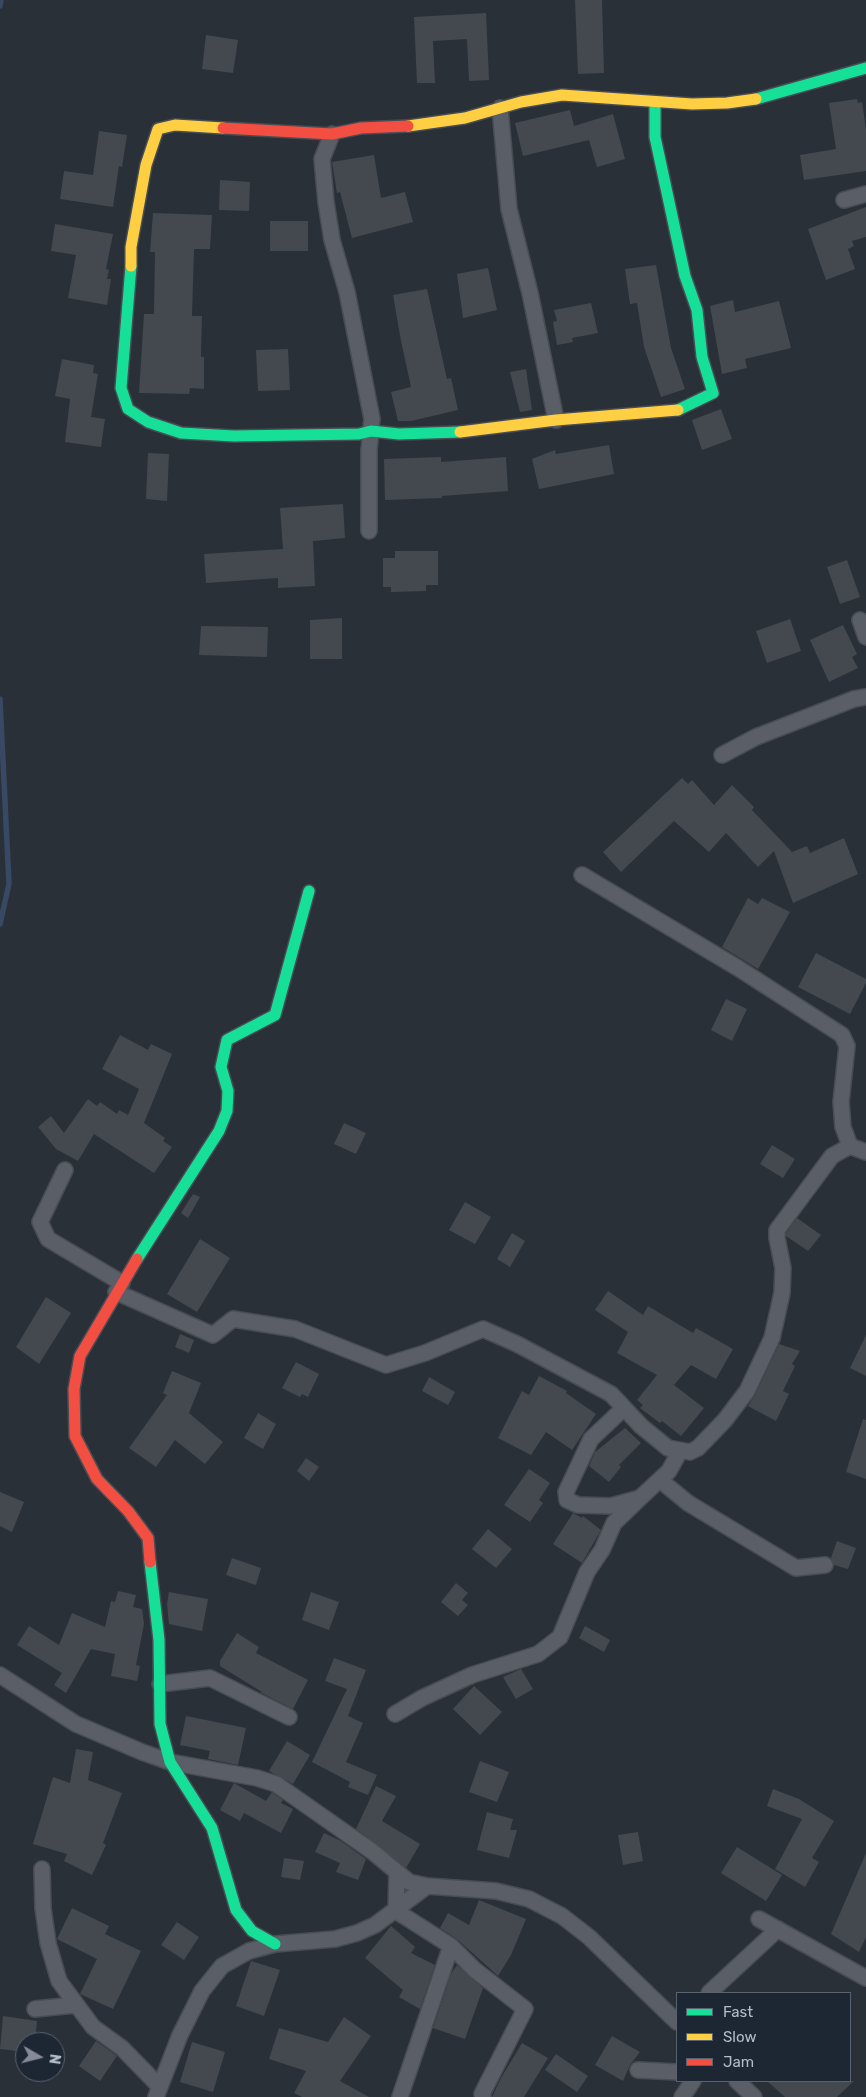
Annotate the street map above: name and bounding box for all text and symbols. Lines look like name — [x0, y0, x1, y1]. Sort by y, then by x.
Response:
legend — [676, 1992, 851, 2082]
text: Fast — [723, 2003, 753, 2021]
text: Slow — [723, 2028, 756, 2046]
north arrow — [15, 2032, 65, 2082]
text: N — [45, 2053, 63, 2065]
text: Jam — [723, 2053, 754, 2071]

